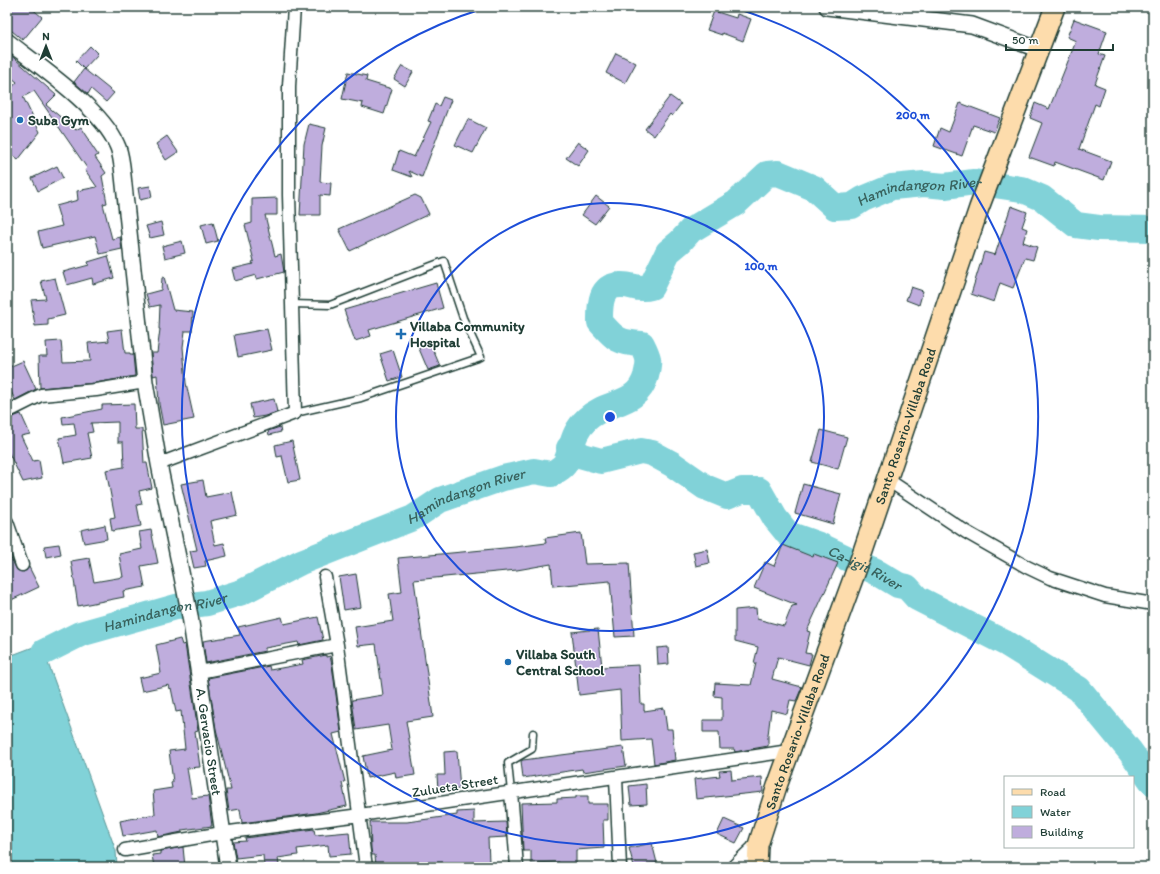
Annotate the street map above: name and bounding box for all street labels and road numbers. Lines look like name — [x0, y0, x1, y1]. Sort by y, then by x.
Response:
street label: Santo Rosario-Villaba Road — [871, 345, 940, 507]
street label: Santo Rosario-Villaba Road — [762, 651, 833, 812]
street label: A. Gervacio Street — [193, 687, 226, 797]
street label: Zulueta Street — [411, 771, 499, 801]

